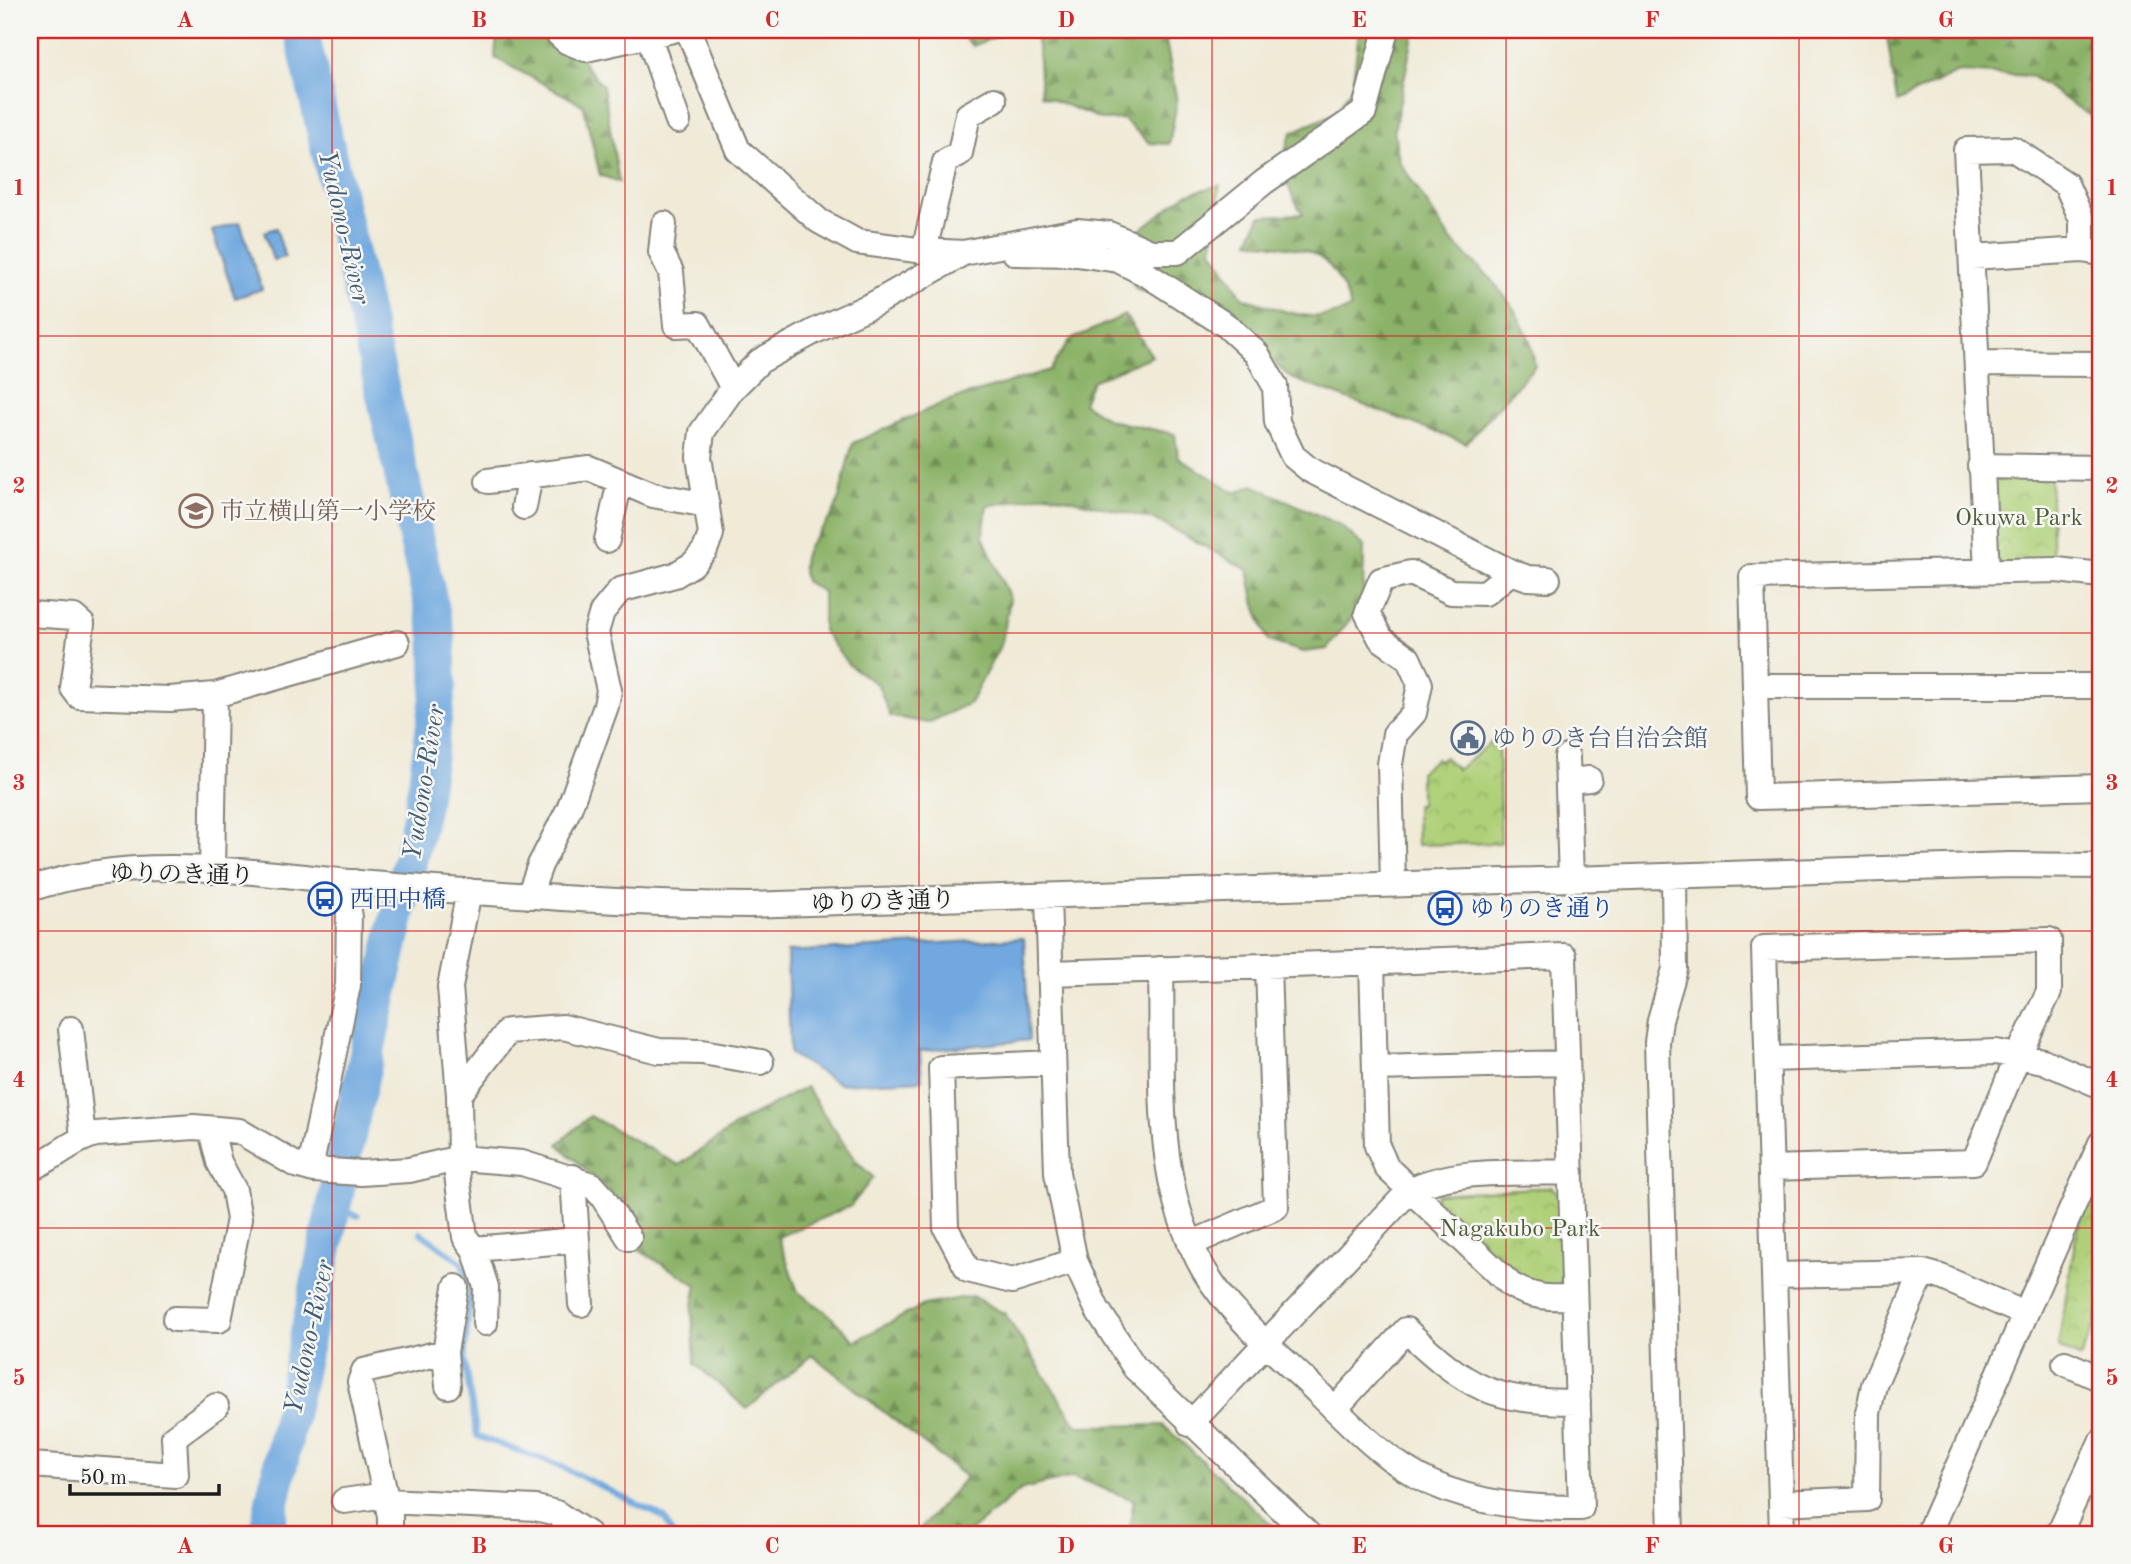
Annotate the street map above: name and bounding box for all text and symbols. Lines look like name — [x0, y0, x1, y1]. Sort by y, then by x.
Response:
text: A — [176, 9, 194, 32]
text: B — [471, 9, 487, 32]
text: C — [764, 9, 780, 32]
text: D — [1057, 9, 1075, 32]
text: E — [1351, 9, 1367, 32]
text: F — [1644, 9, 1660, 32]
text: G — [1938, 9, 1954, 32]
water label: Yudono-River — [313, 148, 374, 308]
text: 1 — [12, 177, 26, 200]
text: 1 — [2105, 177, 2119, 200]
text: 2 — [12, 475, 26, 498]
text: 2 — [2105, 475, 2119, 498]
school or university icon: 市立横山第一小学校 — [177, 492, 215, 530]
place label: 市立横山第一小学校 — [220, 498, 436, 525]
park label: Okuwa Park — [1955, 507, 2083, 531]
water label: Yudono-River — [400, 702, 450, 862]
public building icon: ゆりのき台自治会館 — [1449, 719, 1487, 757]
place label: ゆりのき台自治会館 — [1492, 725, 1708, 752]
text: 3 — [12, 772, 26, 795]
text: 3 — [2105, 772, 2119, 795]
street label: ゆりのき通り — [110, 861, 254, 889]
bus stop icon: 西田中橋 — [306, 880, 344, 918]
place label: 西田中橋 — [350, 886, 446, 913]
street label: ゆりのき通り — [811, 886, 955, 918]
bus stop icon: ゆりのき通り — [1426, 889, 1464, 927]
place label: ゆりのき通り — [1470, 896, 1614, 922]
text: 4 — [12, 1069, 26, 1092]
text: 4 — [2105, 1069, 2119, 1092]
park label: Nagakubo Park — [1440, 1218, 1600, 1242]
water label: Yudono-River — [281, 1257, 339, 1417]
text: 5 — [12, 1367, 26, 1390]
text: 5 — [2105, 1367, 2119, 1390]
scale bar — [70, 1452, 219, 1496]
text: 50 m — [80, 1468, 127, 1489]
text: A — [176, 1535, 194, 1558]
text: B — [471, 1535, 487, 1558]
text: C — [764, 1535, 780, 1558]
text: D — [1057, 1535, 1075, 1558]
text: E — [1351, 1535, 1367, 1558]
text: F — [1644, 1535, 1660, 1558]
text: G — [1938, 1535, 1954, 1558]

